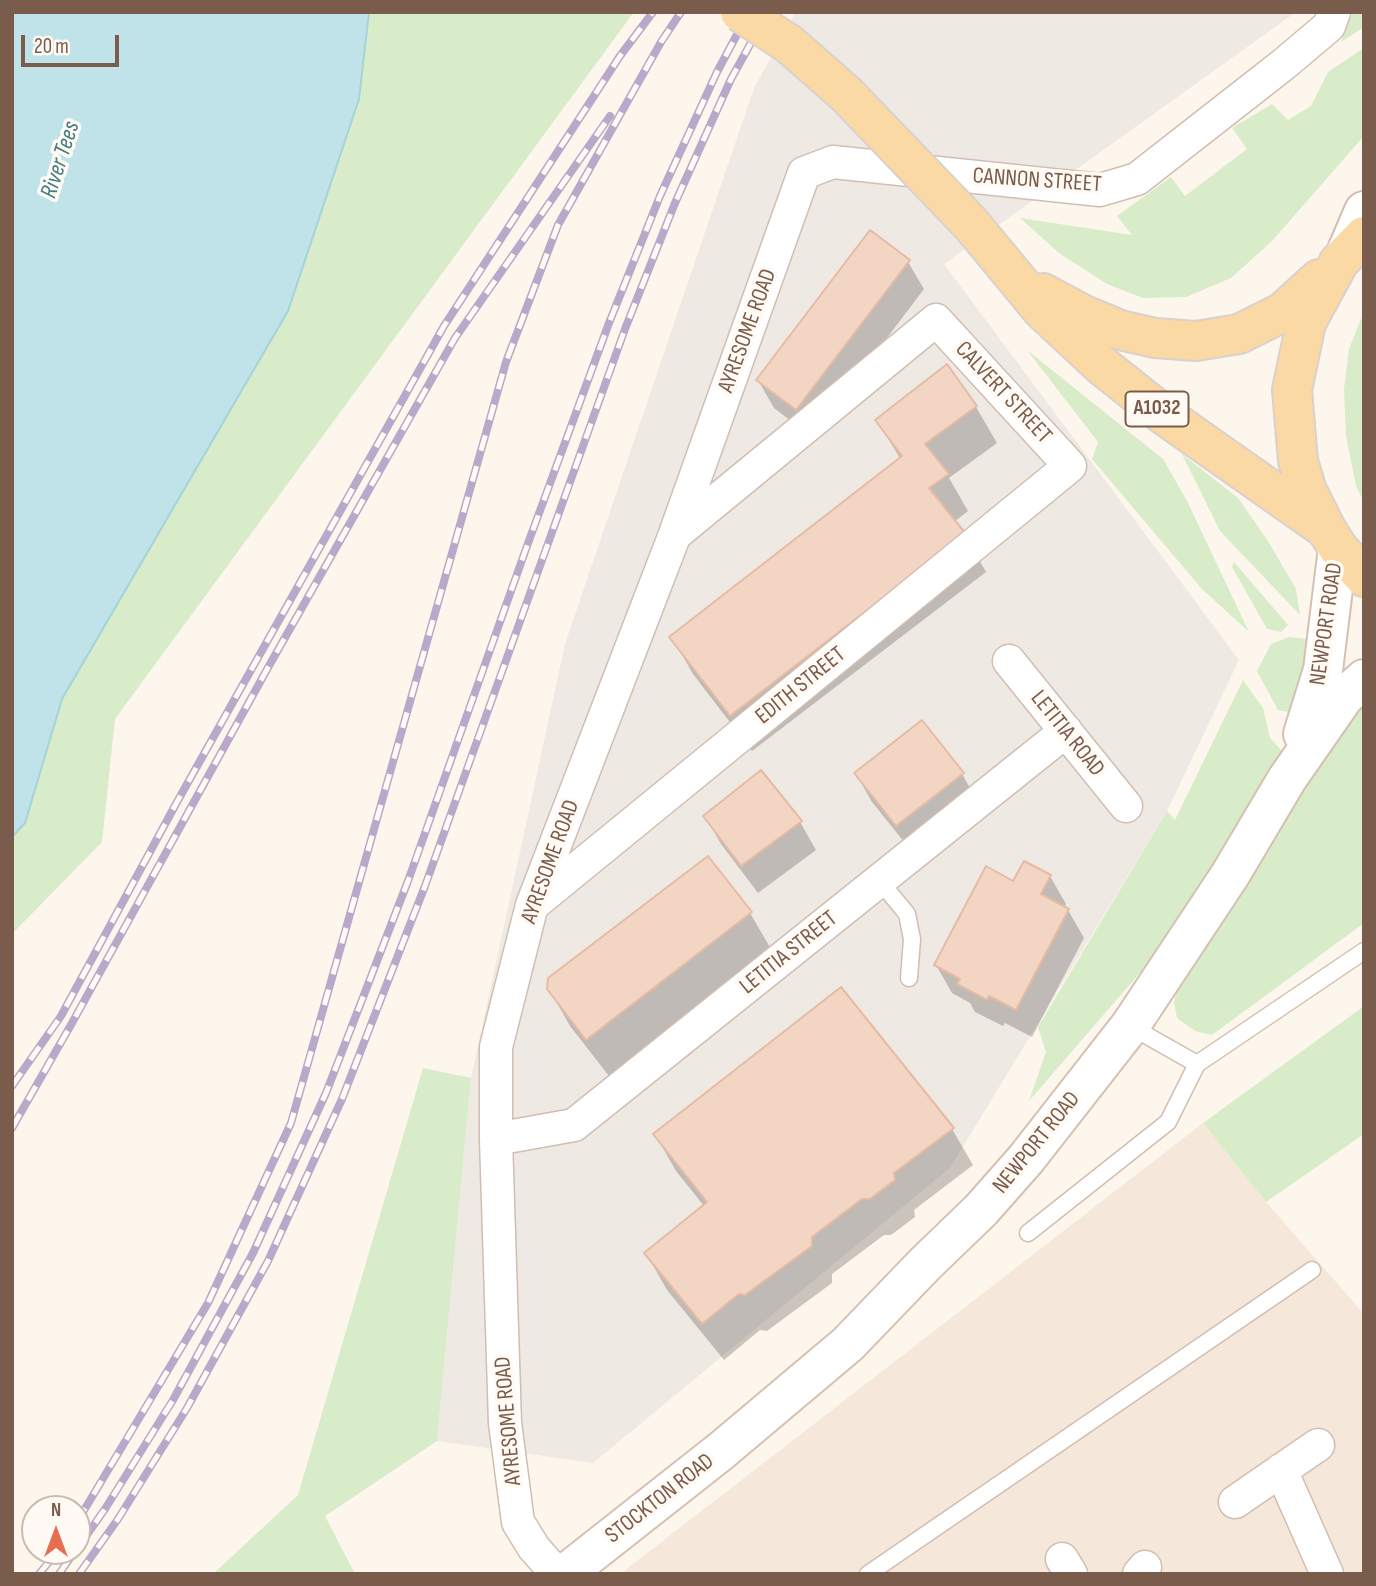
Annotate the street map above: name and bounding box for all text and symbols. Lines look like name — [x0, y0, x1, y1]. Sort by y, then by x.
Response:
scale bar — [24, 21, 122, 65]
text: 20 m — [34, 34, 69, 59]
water label: River Tees — [35, 118, 87, 202]
street label: CANNON STREET — [972, 163, 1102, 199]
street label: AYRESOME ROAD — [713, 266, 783, 396]
street label: CALVERT STREET — [949, 336, 1057, 450]
road number: A1032 — [1126, 392, 1188, 426]
street label: NEWPORT ROAD — [1305, 561, 1349, 687]
street label: EDITH STREET — [750, 641, 852, 731]
street label: LETITIA ROAD — [1024, 686, 1110, 782]
street label: AYRESOME ROAD — [516, 797, 586, 927]
street label: LETITIA STREET — [735, 905, 843, 1001]
street label: NEWPORT ROAD — [987, 1086, 1087, 1200]
street label: AYRESOME ROAD — [490, 1355, 528, 1487]
street label: STOCKTON ROAD — [600, 1448, 720, 1550]
north arrow — [21, 1495, 91, 1565]
text: N — [51, 1499, 61, 1522]

